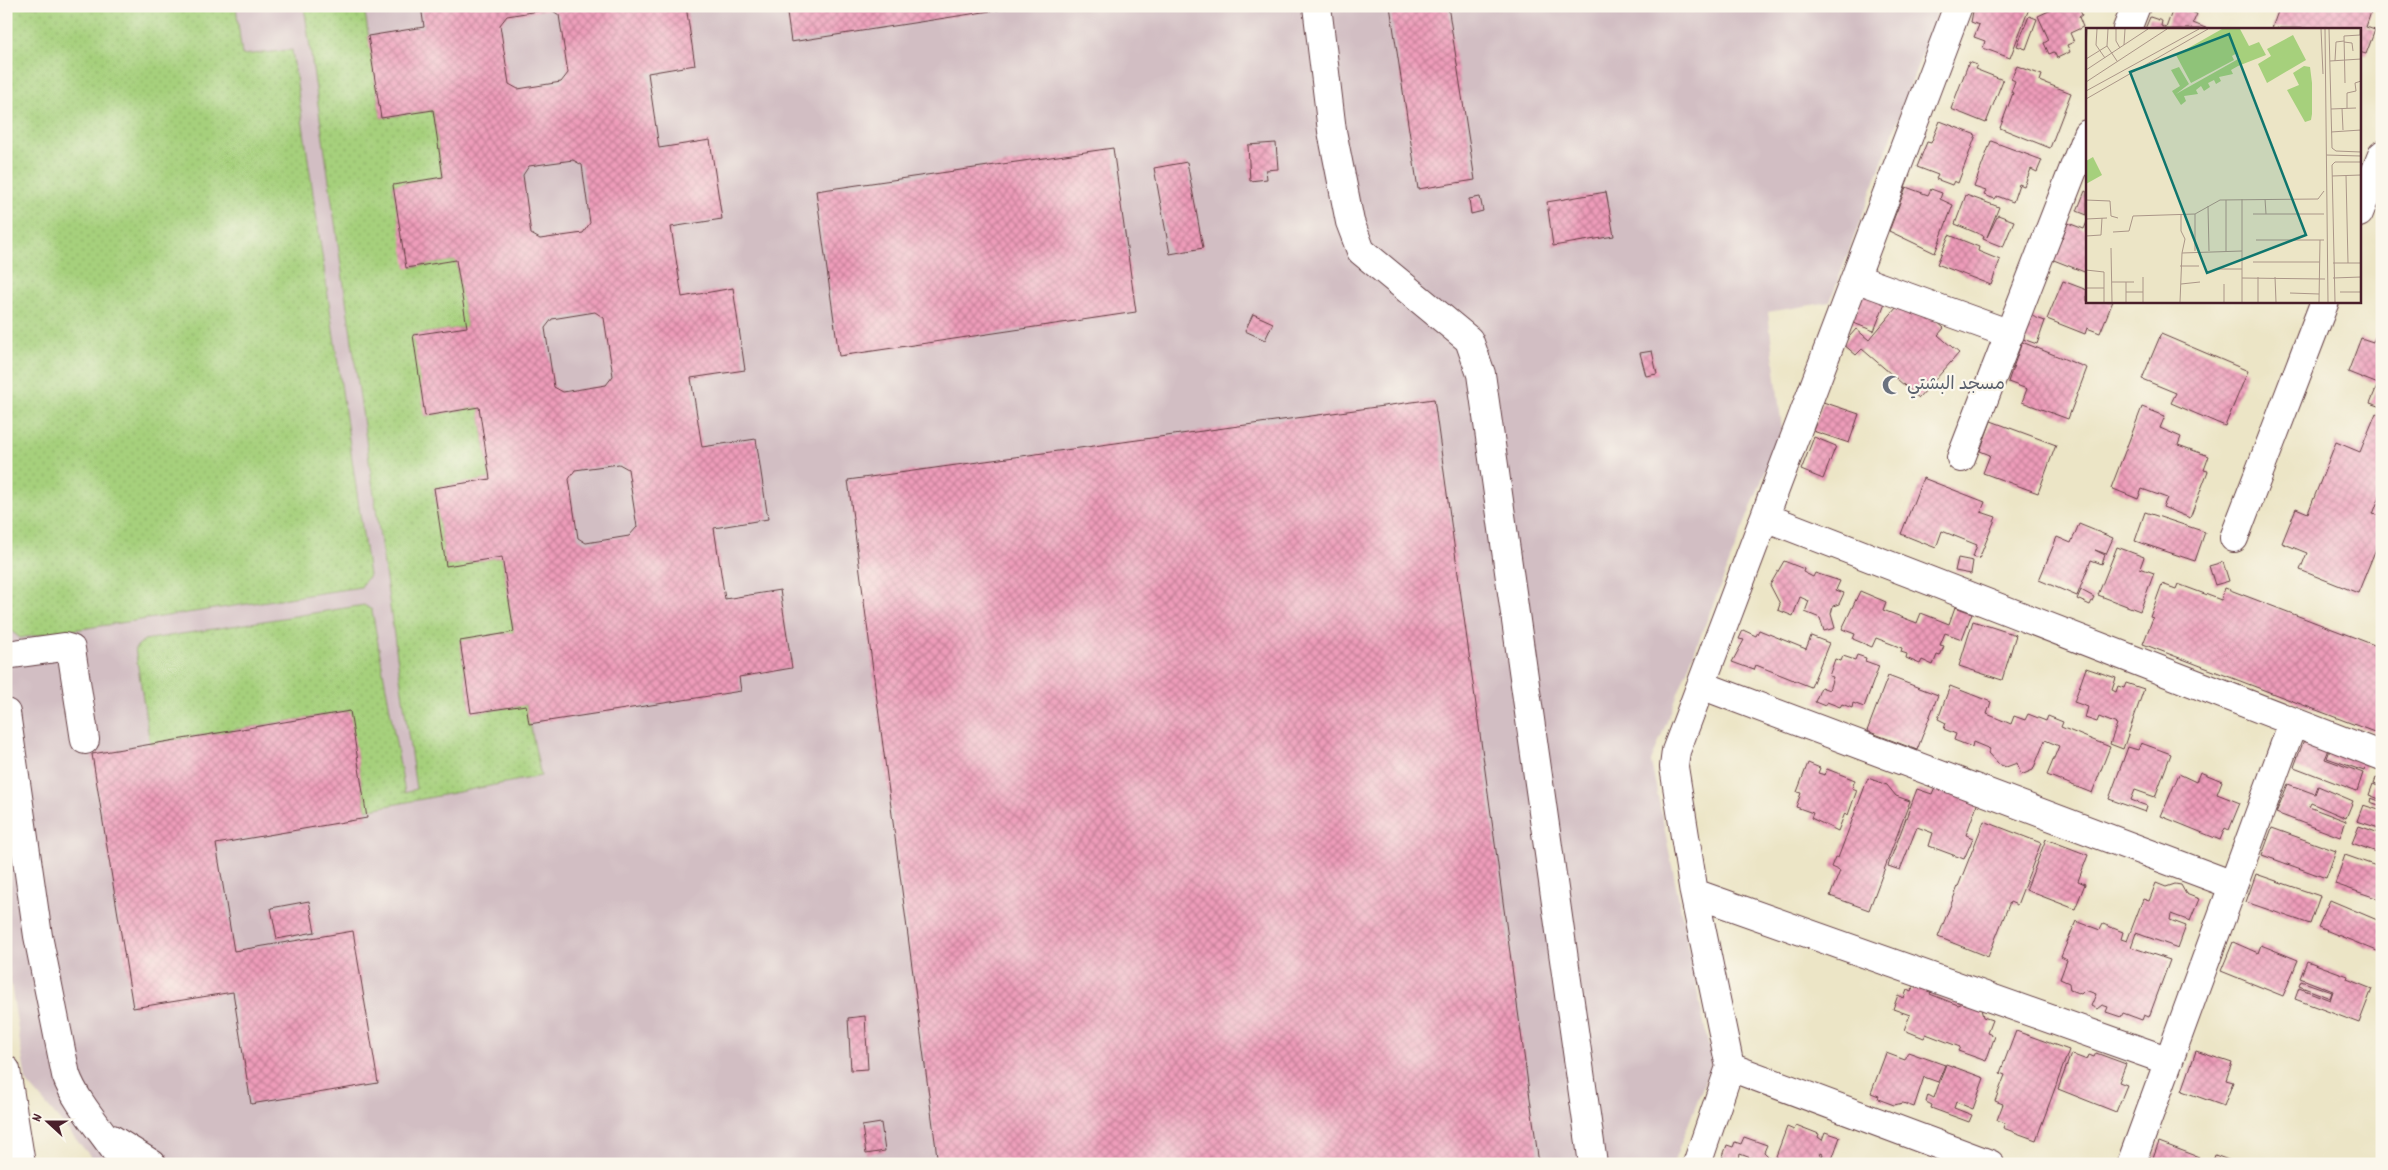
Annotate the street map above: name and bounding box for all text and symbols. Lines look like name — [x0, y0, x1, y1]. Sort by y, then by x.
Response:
inset map — [2086, 28, 2360, 302]
place label: مسجد البشتي — [1907, 373, 2005, 399]
mosque icon: مسجد البشتي — [1881, 374, 1903, 396]
north arrow — [22, 1098, 72, 1148]
text: N — [27, 1111, 48, 1125]

